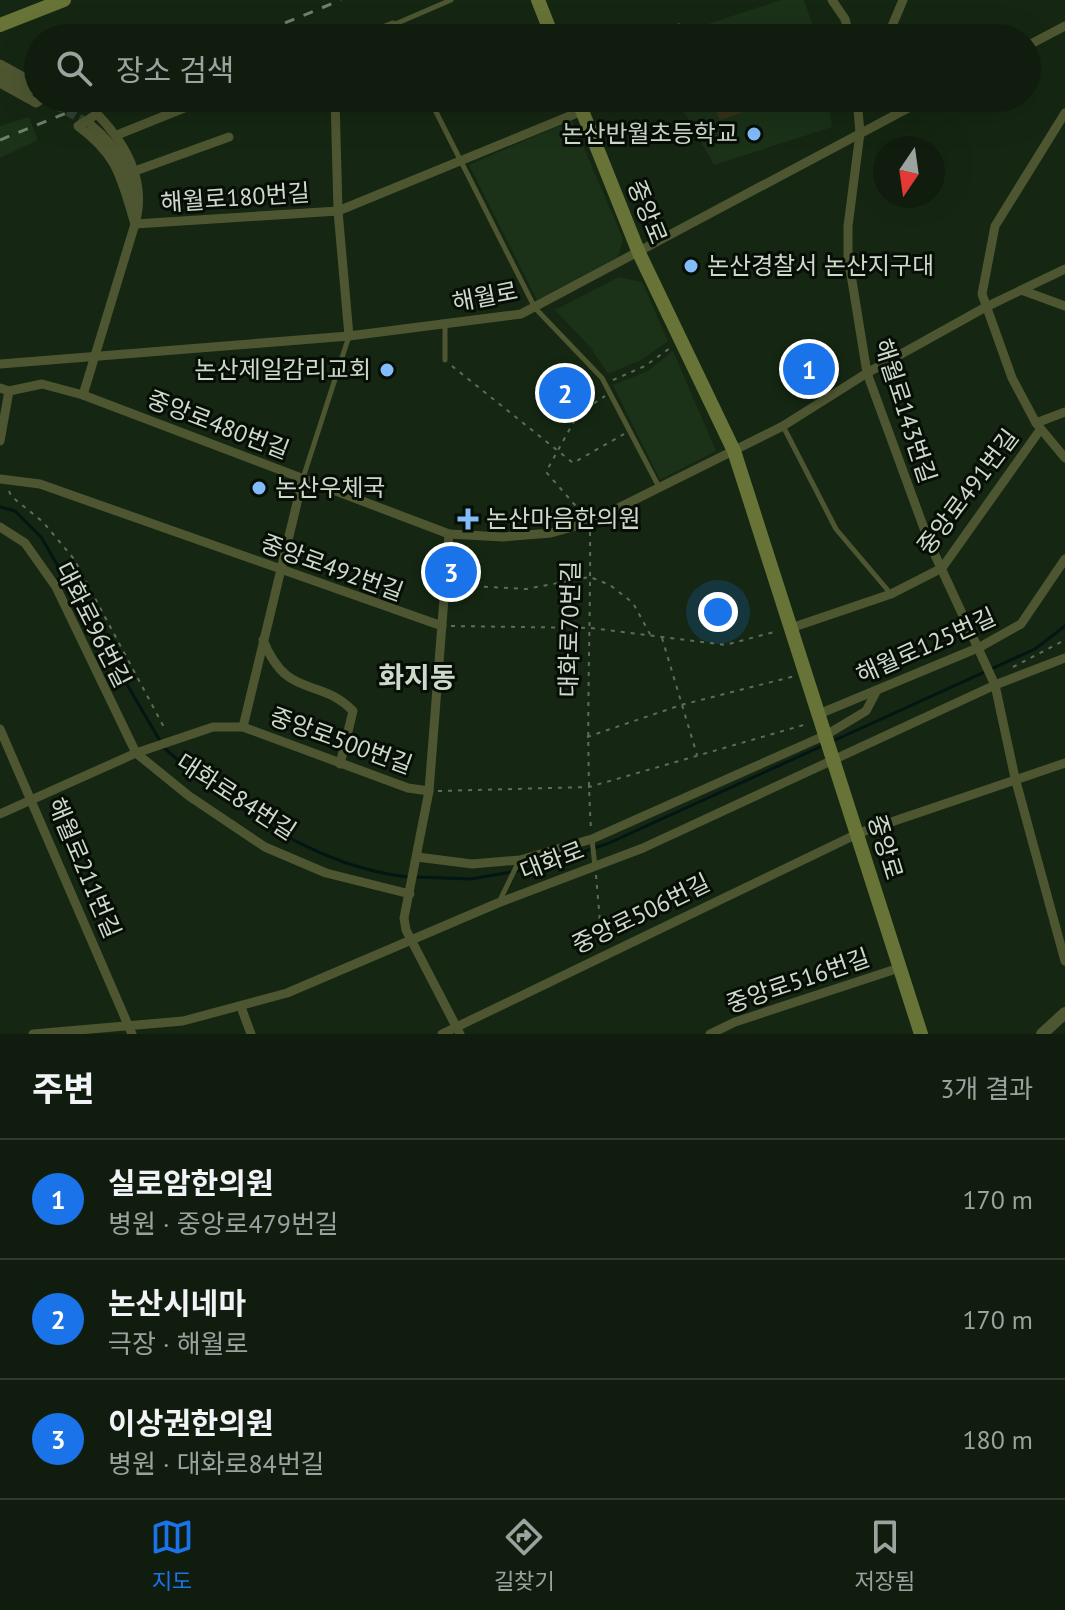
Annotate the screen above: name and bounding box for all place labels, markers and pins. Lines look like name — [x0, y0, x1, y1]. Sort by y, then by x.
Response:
place label: 논산반월초등학교 — [561, 118, 738, 149]
marker: 논산반월초등학교 — [745, 125, 763, 143]
place label: 논산경찰서 논산지구대 — [707, 250, 934, 281]
marker: 논산경찰서 논산지구대 — [682, 257, 700, 275]
pin: 1 — [783, 339, 835, 399]
place label: 논산제일감리교회 — [194, 354, 371, 385]
marker: 논산제일감리교회 — [378, 361, 396, 379]
pin: 2 — [539, 363, 591, 423]
place label: 논산우체국 — [275, 472, 385, 503]
marker: 논산우체국 — [250, 479, 268, 497]
place label: 논산마음한의원 — [486, 503, 641, 534]
marker: 논산마음한의원 — [457, 508, 479, 530]
pin: 3 — [425, 542, 477, 602]

